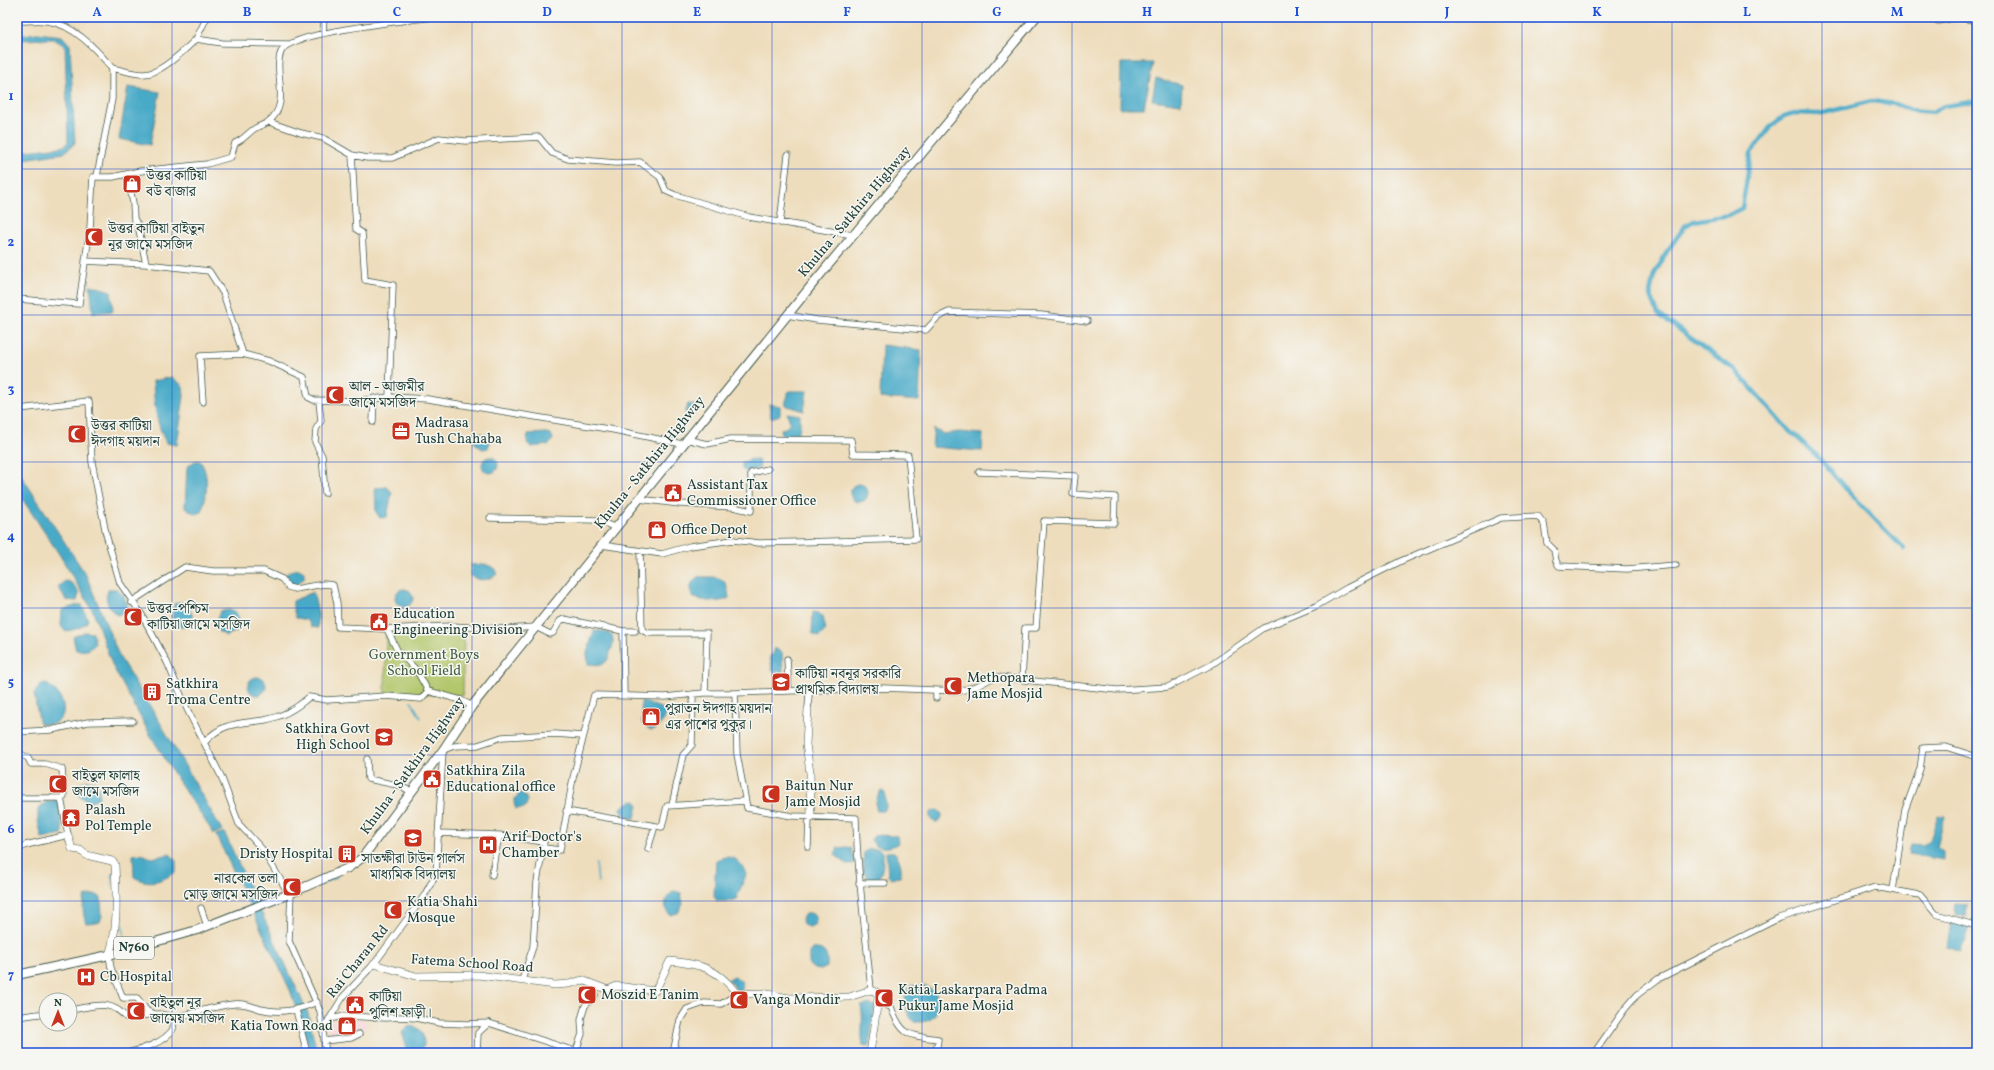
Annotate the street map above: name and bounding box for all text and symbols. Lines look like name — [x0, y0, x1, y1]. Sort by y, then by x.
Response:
text: A — [92, 4, 102, 22]
text: B — [243, 4, 252, 22]
text: C — [393, 4, 401, 22]
text: D — [542, 4, 552, 22]
text: E — [693, 4, 701, 22]
text: F — [843, 4, 851, 22]
text: G — [992, 4, 1002, 22]
text: H — [1142, 4, 1152, 22]
text: I — [1295, 4, 1300, 22]
text: J — [1444, 4, 1450, 22]
text: K — [1592, 4, 1602, 22]
text: L — [1743, 4, 1751, 22]
text: M — [1891, 4, 1904, 22]
text: 1 — [8, 88, 14, 106]
street label: Khulna - Satkhira Highway — [794, 142, 916, 282]
place label: উত্তর কাটিয়া বউ বাজার — [145, 166, 207, 202]
shop icon: উত্তর কাটিয়া বউ বাজার — [121, 173, 143, 195]
place label: উত্তর কাটিয়া বাইতুন নূর জামে মসজিদ — [107, 219, 205, 255]
mosque icon: উত্তর কাটিয়া বাইতুন নূর জামে মসজিদ — [83, 226, 105, 248]
text: 2 — [8, 234, 15, 252]
place label: আল - আজমীর জামে মসজিদ — [348, 378, 425, 413]
text: 3 — [8, 381, 15, 399]
mosque icon: আল - আজমীর জামে মসজিদ — [324, 384, 346, 406]
street label: Khulna - Satkhira Highway — [590, 392, 710, 533]
place label: Madrasa Tush Chahaba — [415, 414, 502, 449]
place label: উত্তর কাটিয়া ঈদগাহ ময়দান — [90, 416, 161, 452]
office icon: Madrasa Tush Chahaba — [390, 420, 412, 442]
mosque icon: উত্তর কাটিয়া ঈদগাহ ময়দান — [66, 423, 88, 445]
place label: Assistant Tax Commissioner Office — [687, 476, 817, 511]
public building icon: Assistant Tax Commissioner Office — [662, 482, 684, 504]
shop icon: Office Depot — [646, 519, 668, 541]
place label: Office Depot — [671, 521, 748, 540]
text: 4 — [7, 528, 15, 546]
place label: উত্তর-পশ্চিম কাটিয়া জামে মসজিদ — [146, 599, 251, 635]
place label: Education Engineering Division — [393, 605, 523, 640]
mosque icon: উত্তর-পশ্চিম কাটিয়া জামে মসজিদ — [122, 606, 144, 628]
public building icon: Education Engineering Division — [368, 611, 390, 633]
park label: Government Boys School Field — [369, 646, 479, 681]
place label: কাটিয়া নবনূর সরকারি প্রাথমিক বিদ্যালয় — [794, 665, 902, 700]
place label: Methopara Jame Mosjid — [967, 669, 1043, 704]
school or university icon: কাটিয়া নবনূর সরকারি প্রাথমিক বিদ্যালয় — [770, 671, 792, 693]
text: 5 — [8, 674, 14, 692]
place label: Satkhira Troma Centre — [166, 675, 251, 710]
mosque icon: Methopara Jame Mosjid — [942, 675, 964, 697]
building icon: Satkhira Troma Centre — [141, 681, 163, 703]
street label: Khulna - Satkhira Highway — [357, 693, 470, 839]
place label: পুরাতন ঈদগাহ ময়দান এর পাশের পুকুর। — [665, 699, 772, 735]
shop icon: পুরাতন ঈদগাহ ময়দান এর পাশের পুকুর। — [640, 706, 662, 728]
place label: Satkhira Govt High School — [285, 720, 370, 755]
school or university icon: Satkhira Govt High School — [373, 726, 395, 748]
place label: Satkhira Zila Educational office — [446, 762, 556, 797]
place label: বাইতুল ফালাহ জামে মসজিদ — [71, 766, 140, 802]
public building icon: Satkhira Zila Educational office — [421, 768, 443, 790]
mosque icon: বাইতুল ফালাহ জামে মসজিদ — [47, 773, 69, 795]
place label: Baitun Nur Jame Mosjid — [785, 777, 861, 812]
mosque icon: Baitun Nur Jame Mosjid — [760, 783, 782, 805]
place label: Palash Pol Temple — [85, 801, 152, 836]
temple icon: Palash Pol Temple — [60, 807, 82, 829]
text: 6 — [7, 821, 15, 839]
school or university icon: সাতক্ষীরা টাউন গার্লস মাধ্যমিক বিদ্যালয় — [402, 827, 424, 849]
place label: Arif Doctor's Chamber — [502, 828, 582, 863]
hospital icon: Arif Doctor's Chamber — [477, 834, 499, 856]
building icon: Dristy Hospital — [336, 843, 358, 865]
place label: Dristy Hospital — [240, 845, 333, 864]
place label: সাতক্ষীরা টাউন গার্লস মাধ্যমিক বিদ্যালয় — [360, 849, 465, 885]
place label: নারকেল তলা মোড় জামে মসজিদ — [183, 870, 279, 905]
mosque icon: নারকেল তলা মোড় জামে মসজিদ — [281, 876, 303, 898]
place label: Katia Shahi Mosque — [407, 893, 478, 928]
mosque icon: Katia Shahi Mosque — [382, 899, 404, 921]
street label: Rai Charan Rd — [323, 921, 394, 1003]
road number: N760 — [114, 937, 154, 959]
street label: Fatema School Road — [410, 950, 534, 978]
hospital icon: Cb Hospital — [75, 966, 97, 988]
text: 7 — [8, 967, 14, 985]
place label: Cb Hospital — [100, 968, 172, 987]
place label: Katia Laskarpara Padma Pukur Jame Mosjid — [898, 981, 1047, 1016]
mosque icon: Moszid E Tanim — [576, 984, 598, 1006]
place label: Moszid E Tanim — [601, 986, 699, 1005]
mosque icon: Katia Laskarpara Padma Pukur Jame Mosjid — [873, 987, 895, 1009]
place label: কাটিয়া পুলিশ ফাড়ী। — [368, 988, 432, 1023]
mosque icon: Vanga Mondir — [728, 989, 750, 1011]
place label: Vanga Mondir — [753, 991, 840, 1010]
north arrow — [38, 992, 78, 1032]
place label: বাইতুল নূর জামেয় মসজিদ — [149, 993, 226, 1029]
public building icon: কাটিয়া পুলিশ ফাড়ী। — [344, 994, 366, 1016]
text: N — [54, 996, 62, 1011]
mosque icon: বাইতুল নূর জামেয় মসজিদ — [125, 1000, 147, 1022]
shop icon: Katia Town Road — [336, 1015, 358, 1037]
place label: Katia Town Road — [230, 1017, 333, 1036]

